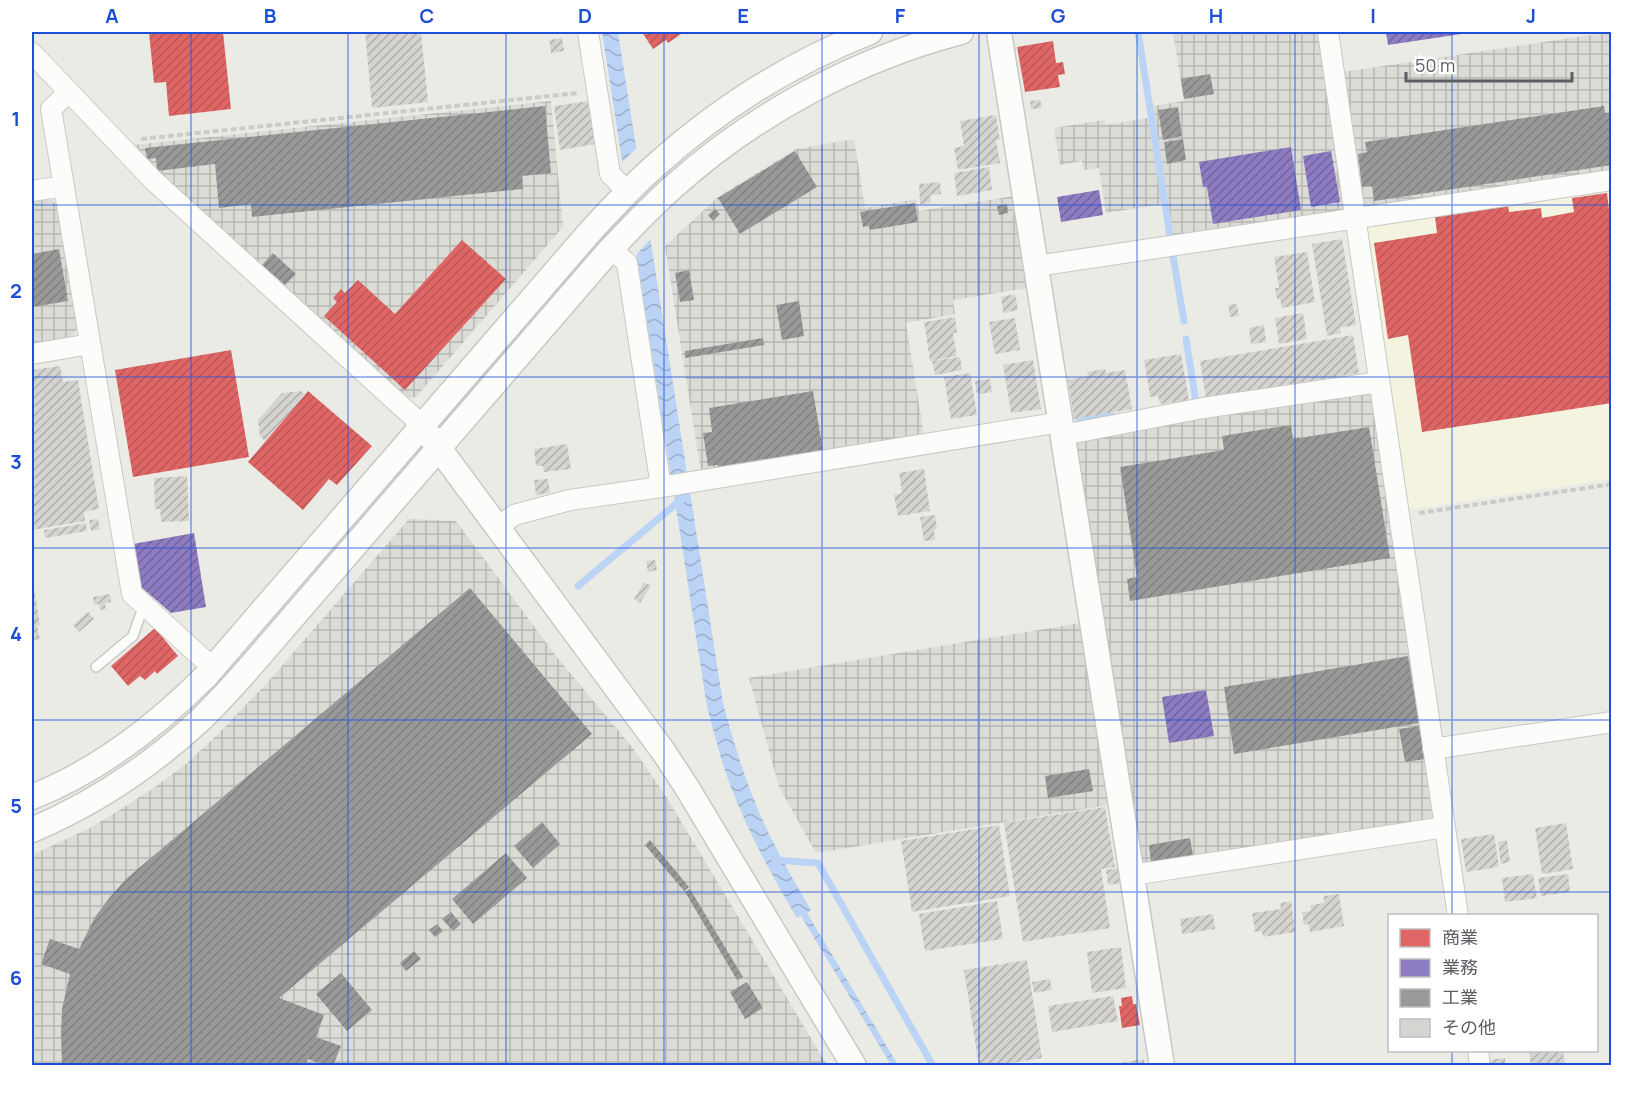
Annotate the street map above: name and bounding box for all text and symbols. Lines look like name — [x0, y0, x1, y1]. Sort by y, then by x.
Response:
text: A — [105, 2, 119, 29]
text: B — [264, 2, 277, 29]
text: C — [420, 2, 434, 29]
text: D — [578, 2, 592, 29]
text: E — [737, 2, 749, 29]
text: F — [895, 2, 906, 29]
text: G — [1051, 2, 1066, 29]
text: H — [1209, 2, 1223, 29]
text: I — [1370, 2, 1376, 29]
text: J — [1526, 2, 1536, 29]
scale bar — [1406, 45, 1572, 83]
text: 50 m — [1415, 53, 1455, 77]
text: 1 — [12, 105, 20, 132]
text: 2 — [10, 277, 22, 304]
text: 3 — [10, 448, 22, 475]
text: 4 — [10, 620, 22, 647]
text: 5 — [10, 792, 22, 819]
legend — [1388, 914, 1598, 1052]
text: 商業 — [1442, 925, 1478, 949]
text: 業務 — [1442, 955, 1478, 979]
text: 6 — [10, 964, 22, 991]
text: 工業 — [1442, 985, 1478, 1009]
text: その他 — [1442, 1015, 1496, 1039]

